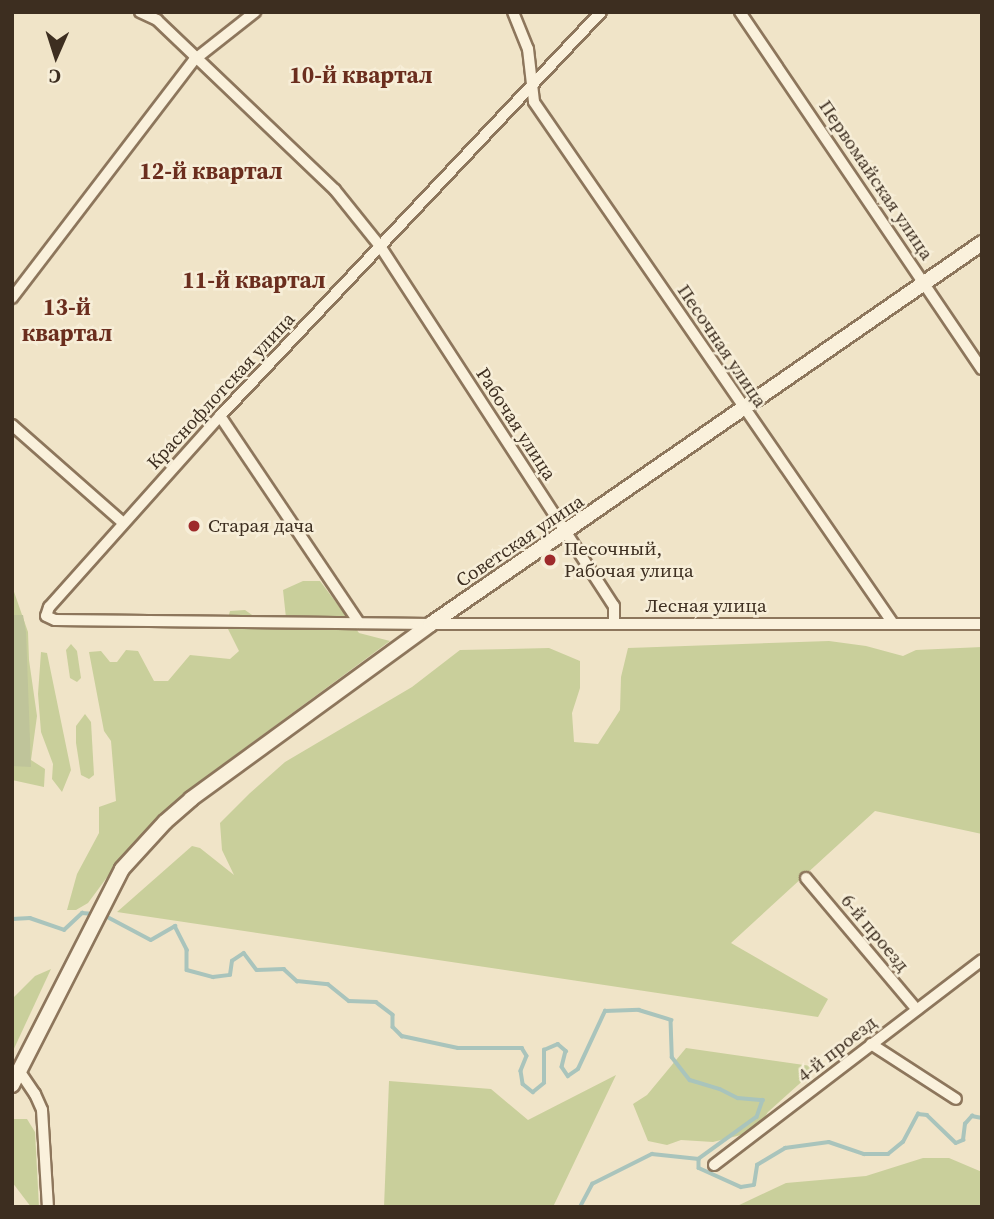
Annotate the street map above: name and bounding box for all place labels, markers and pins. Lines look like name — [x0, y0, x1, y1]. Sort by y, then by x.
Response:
place label: Старая дача — [208, 515, 314, 537]
marker: Старая дача — [186, 518, 202, 534]
place label: Песочный, Рабочая улица — [564, 538, 694, 582]
marker: Песочный, Рабочая улица — [542, 552, 558, 568]

